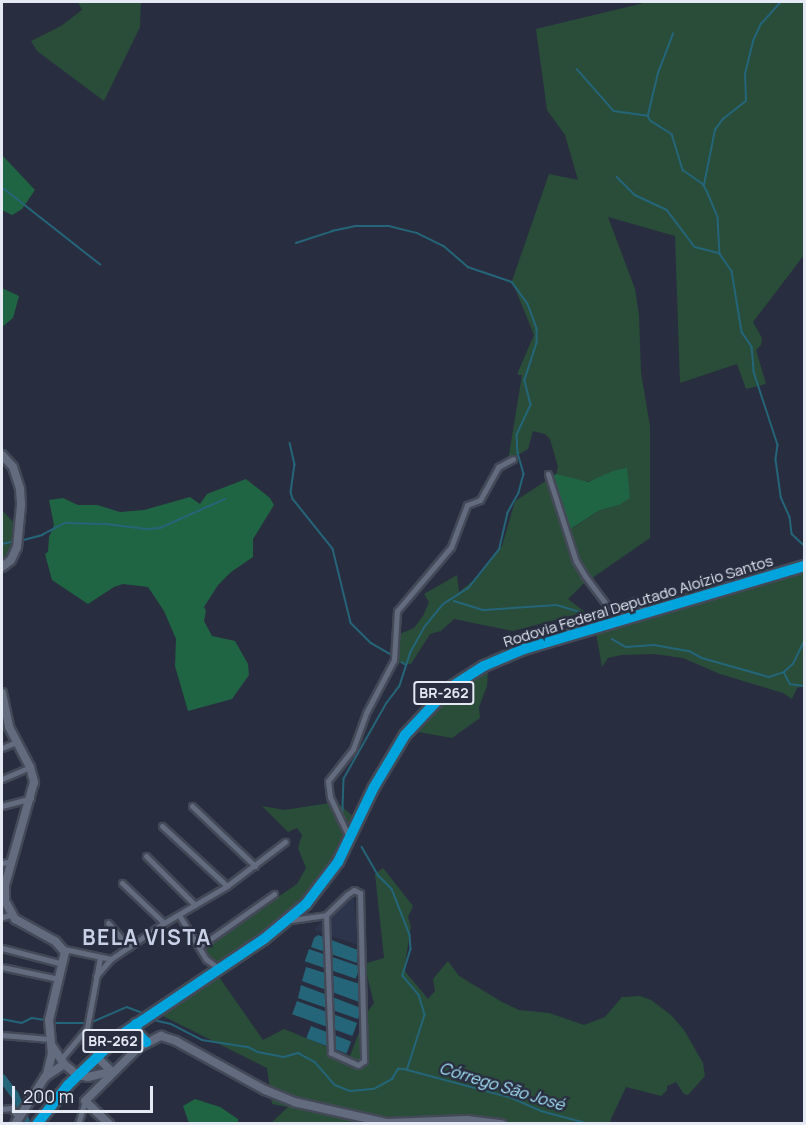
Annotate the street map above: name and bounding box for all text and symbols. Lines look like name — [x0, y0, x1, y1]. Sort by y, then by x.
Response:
street label: Rodovia Federal Deputado Aloízio Santos — [501, 551, 775, 651]
road number: BR-262 — [412, 682, 476, 704]
district label: BELA VISTA — [82, 924, 212, 950]
road number: BR-262 — [82, 1030, 144, 1052]
water label: Córrego São José — [437, 1058, 567, 1114]
scale bar — [15, 1074, 156, 1112]
text: 200 m — [23, 1084, 74, 1108]

